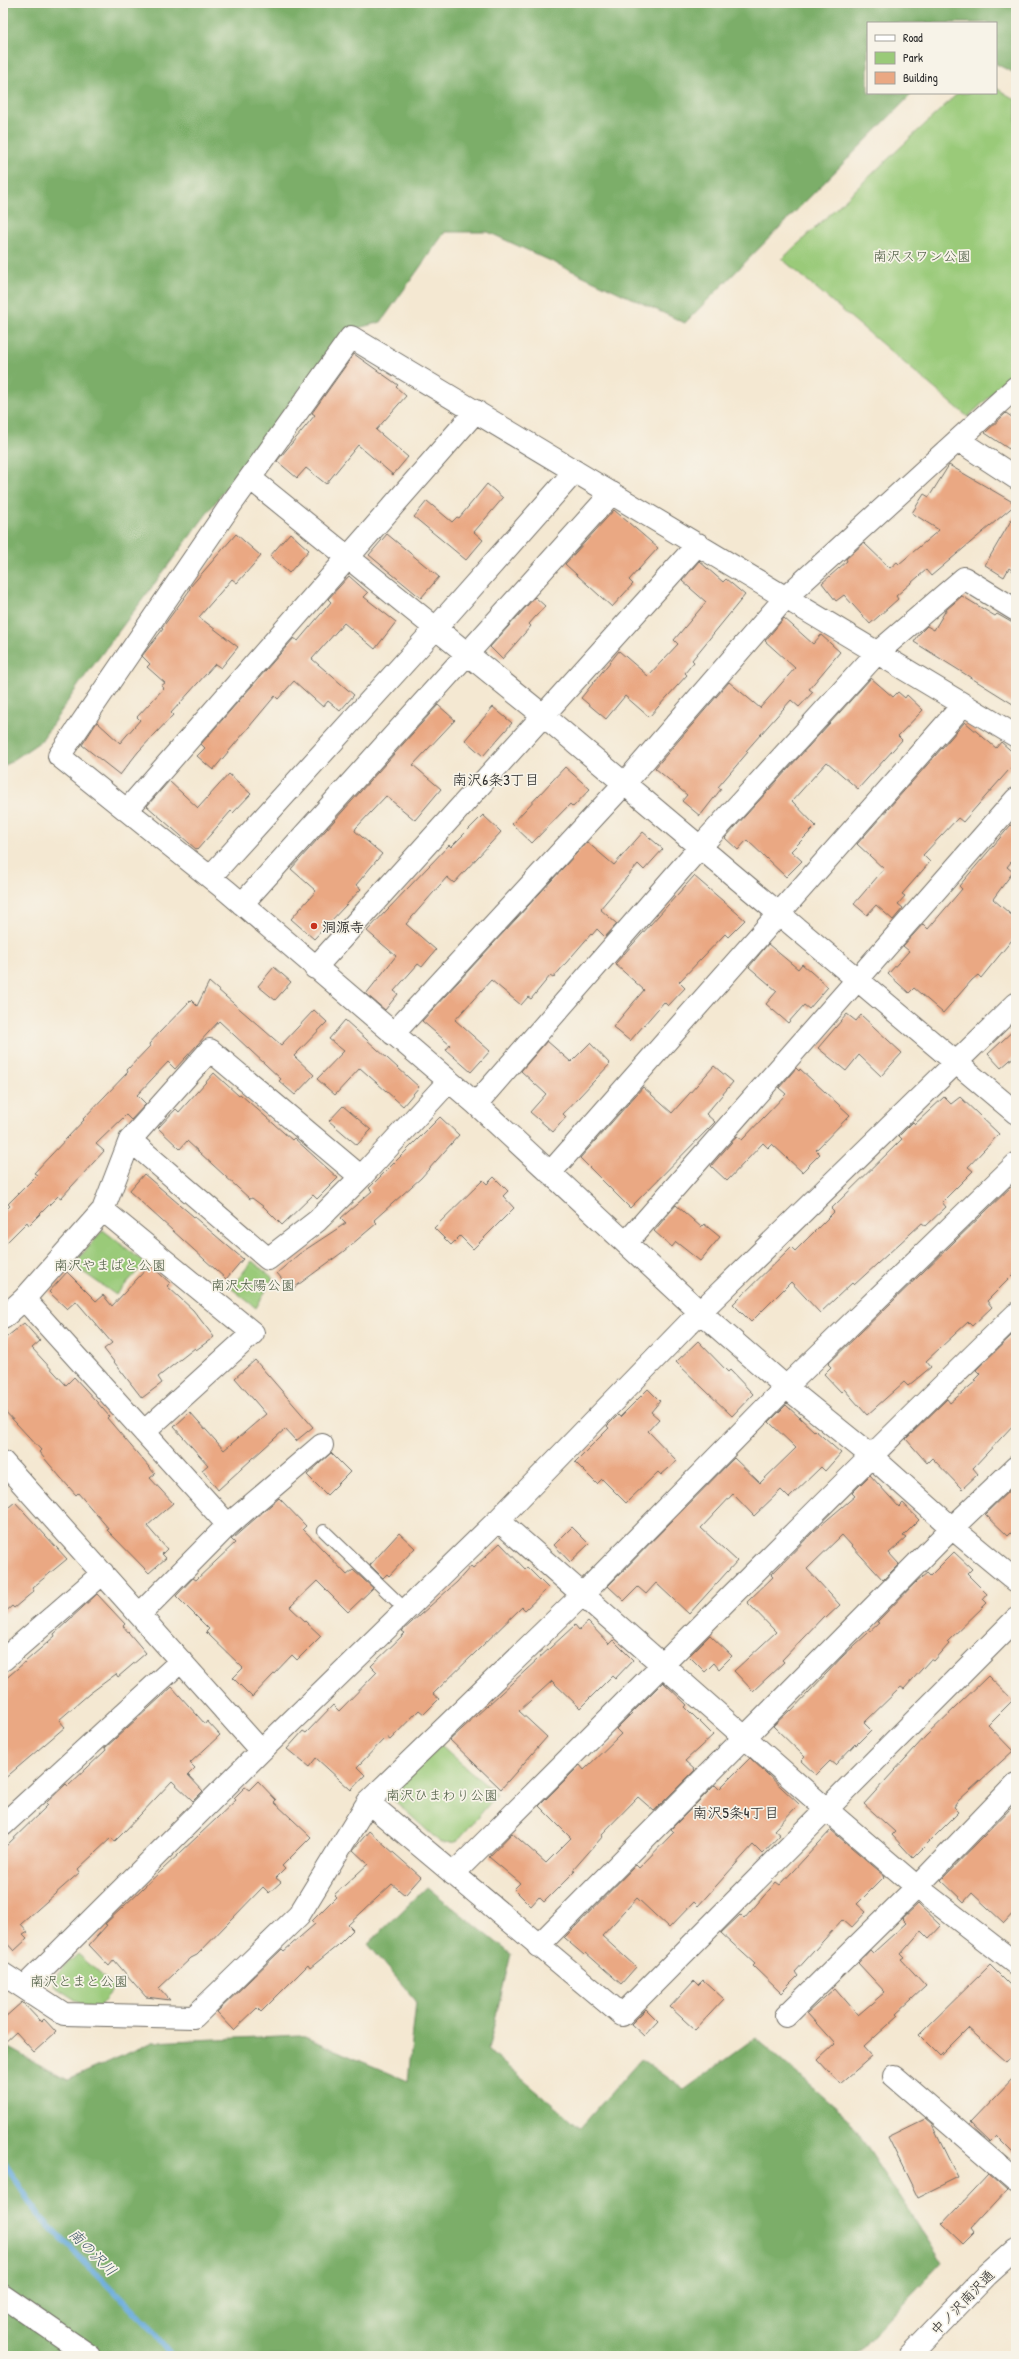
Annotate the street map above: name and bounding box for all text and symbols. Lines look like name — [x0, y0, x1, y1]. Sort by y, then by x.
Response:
legend — [867, 22, 997, 94]
text: Road — [903, 29, 923, 46]
text: Park — [903, 49, 923, 66]
text: Building — [903, 69, 938, 86]
park label: 南沢スワン公園 — [873, 246, 971, 265]
district label: 南沢6条3丁目 — [452, 769, 540, 790]
place label: 洞源寺 — [322, 917, 364, 936]
marker: 洞源寺 — [309, 921, 319, 931]
park label: 南沢やまばと公園 — [54, 1255, 166, 1274]
park label: 南沢太陽公園 — [211, 1275, 295, 1294]
park label: 南沢ひまわり公園 — [386, 1785, 498, 1804]
district label: 南沢5条4丁目 — [693, 1802, 779, 1823]
park label: 南沢とまと公園 — [30, 1971, 128, 1990]
water label: 南の沢川 — [64, 2223, 122, 2281]
street label: 中ノ沢南沢通 — [926, 2265, 998, 2339]

